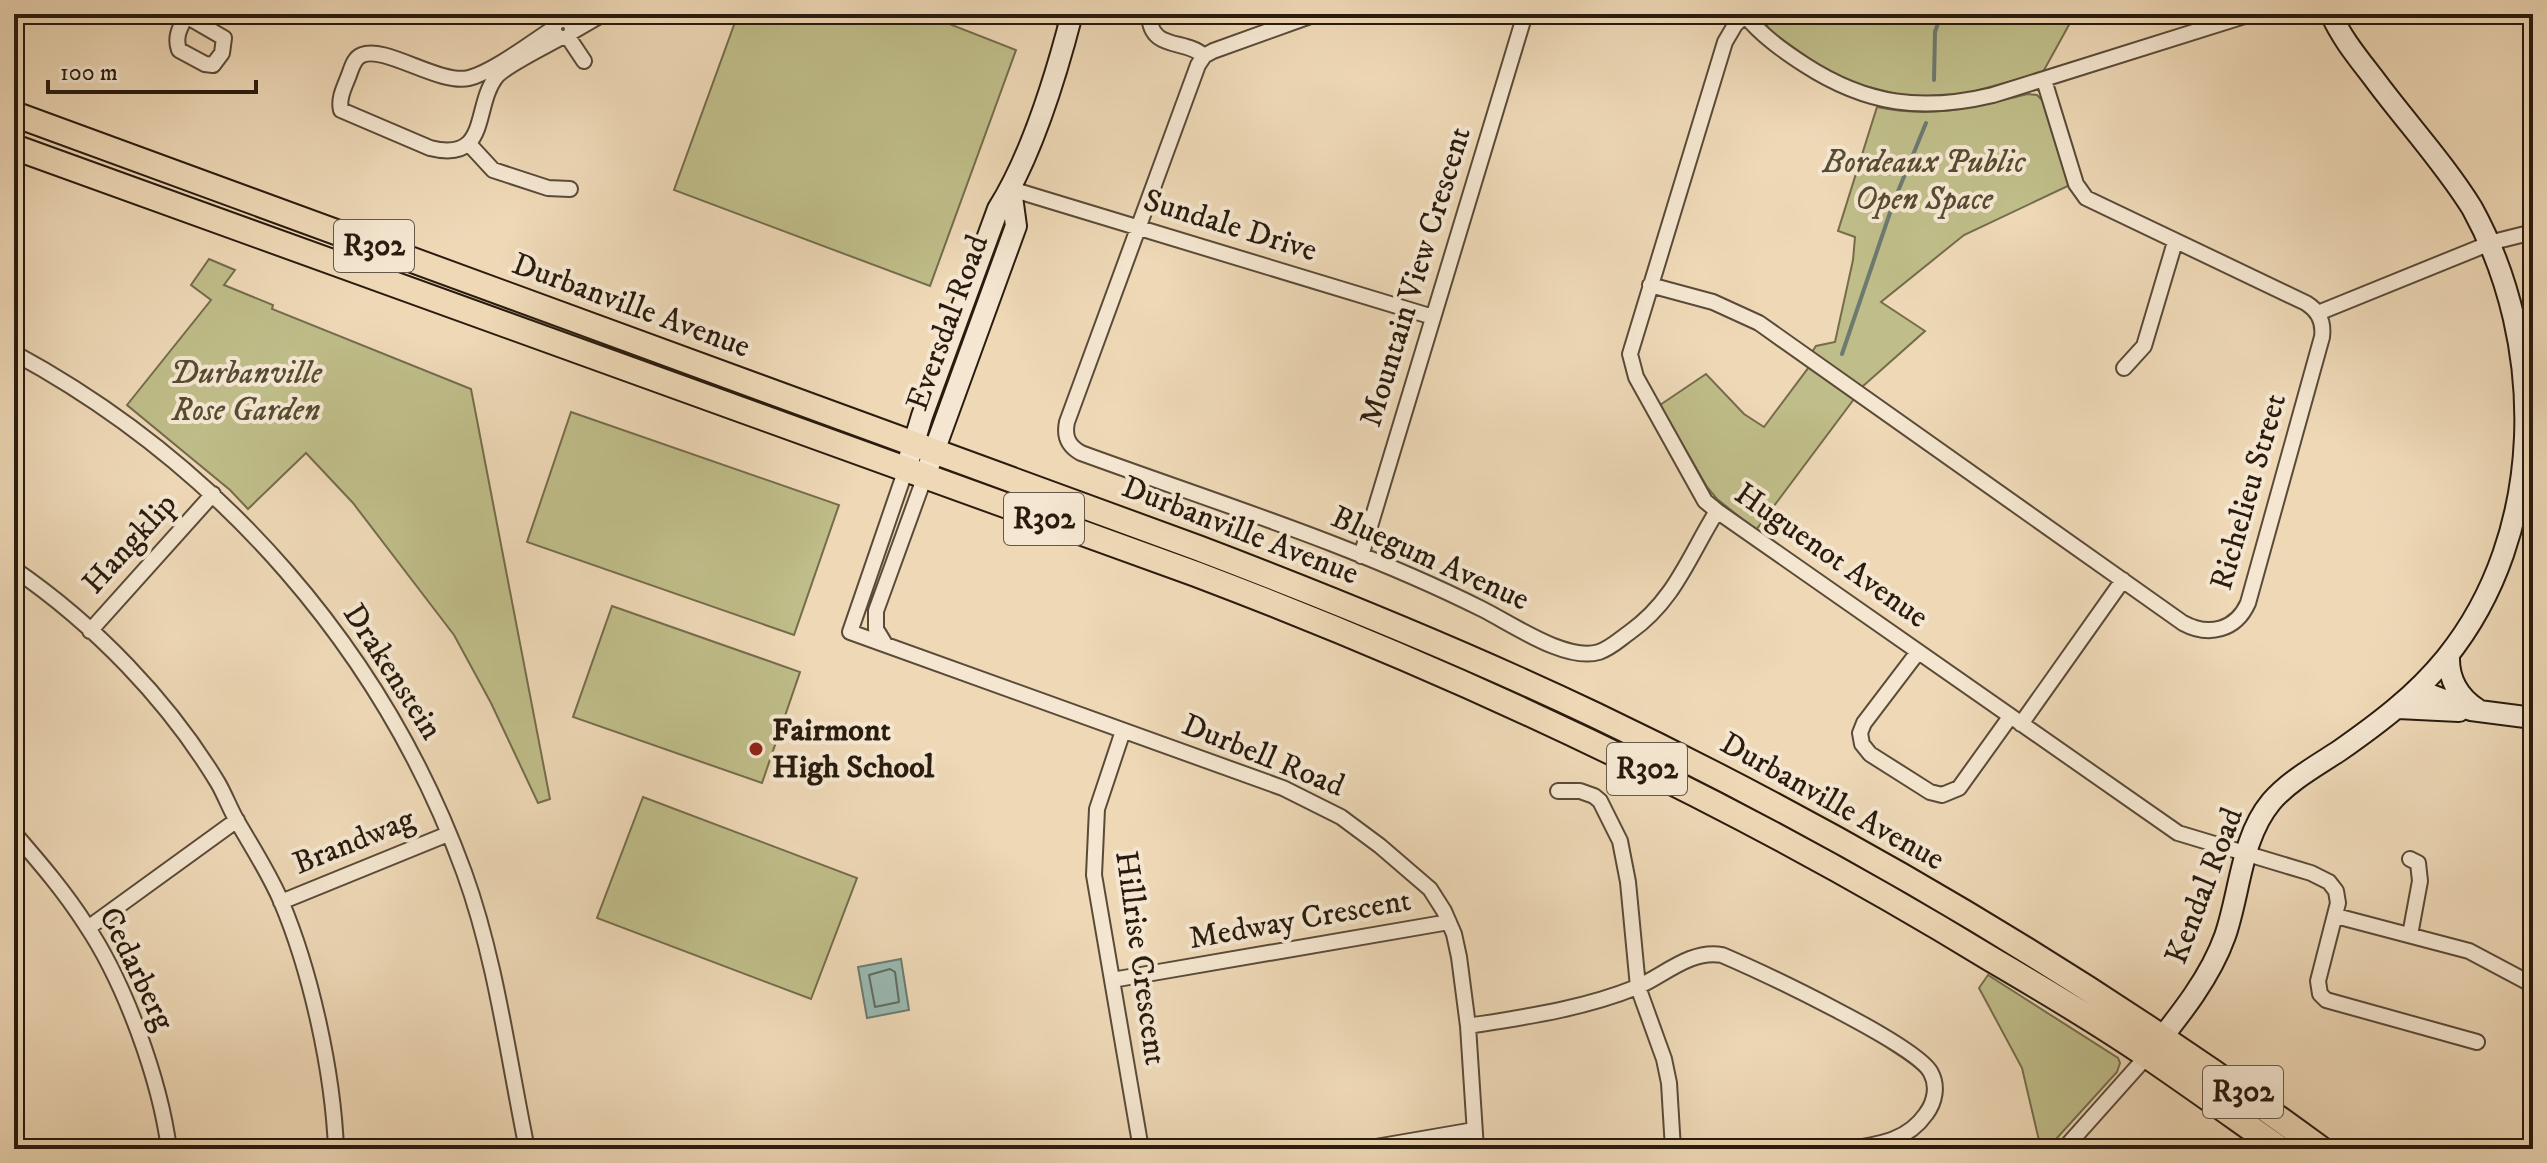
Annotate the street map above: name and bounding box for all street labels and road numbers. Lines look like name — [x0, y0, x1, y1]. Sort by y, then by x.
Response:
street label: Mountain View Crescent — [1351, 122, 1481, 432]
street label: Sundale Drive — [1138, 181, 1322, 271]
road number: R302 — [334, 220, 414, 272]
street label: Eversdal Road — [898, 230, 998, 416]
street label: Durbanville Avenue — [507, 244, 755, 368]
street label: Richelieu Street — [2202, 389, 2296, 595]
street label: Durbanville Avenue — [1116, 467, 1364, 595]
street label: Huguenot Avenue — [1726, 474, 1936, 638]
street label: Hangklip — [74, 485, 186, 603]
road number: R302 — [1004, 493, 1084, 545]
street label: Bluegum Avenue — [1325, 498, 1535, 620]
street label: Drakenstein — [333, 597, 451, 748]
street label: Durbell Road — [1176, 705, 1350, 807]
street label: Durbanville Avenue — [1713, 724, 1951, 880]
road number: R302 — [1607, 743, 1687, 795]
street label: Brandwag — [287, 799, 421, 884]
street label: Kendal Road — [2157, 802, 2253, 970]
street label: Hillrise Crescent — [1105, 848, 1175, 1068]
street label: Medway Crescent — [1186, 881, 1414, 959]
street label: Cedarberg — [89, 901, 183, 1037]
road number: R302 — [2203, 1066, 2283, 1118]

